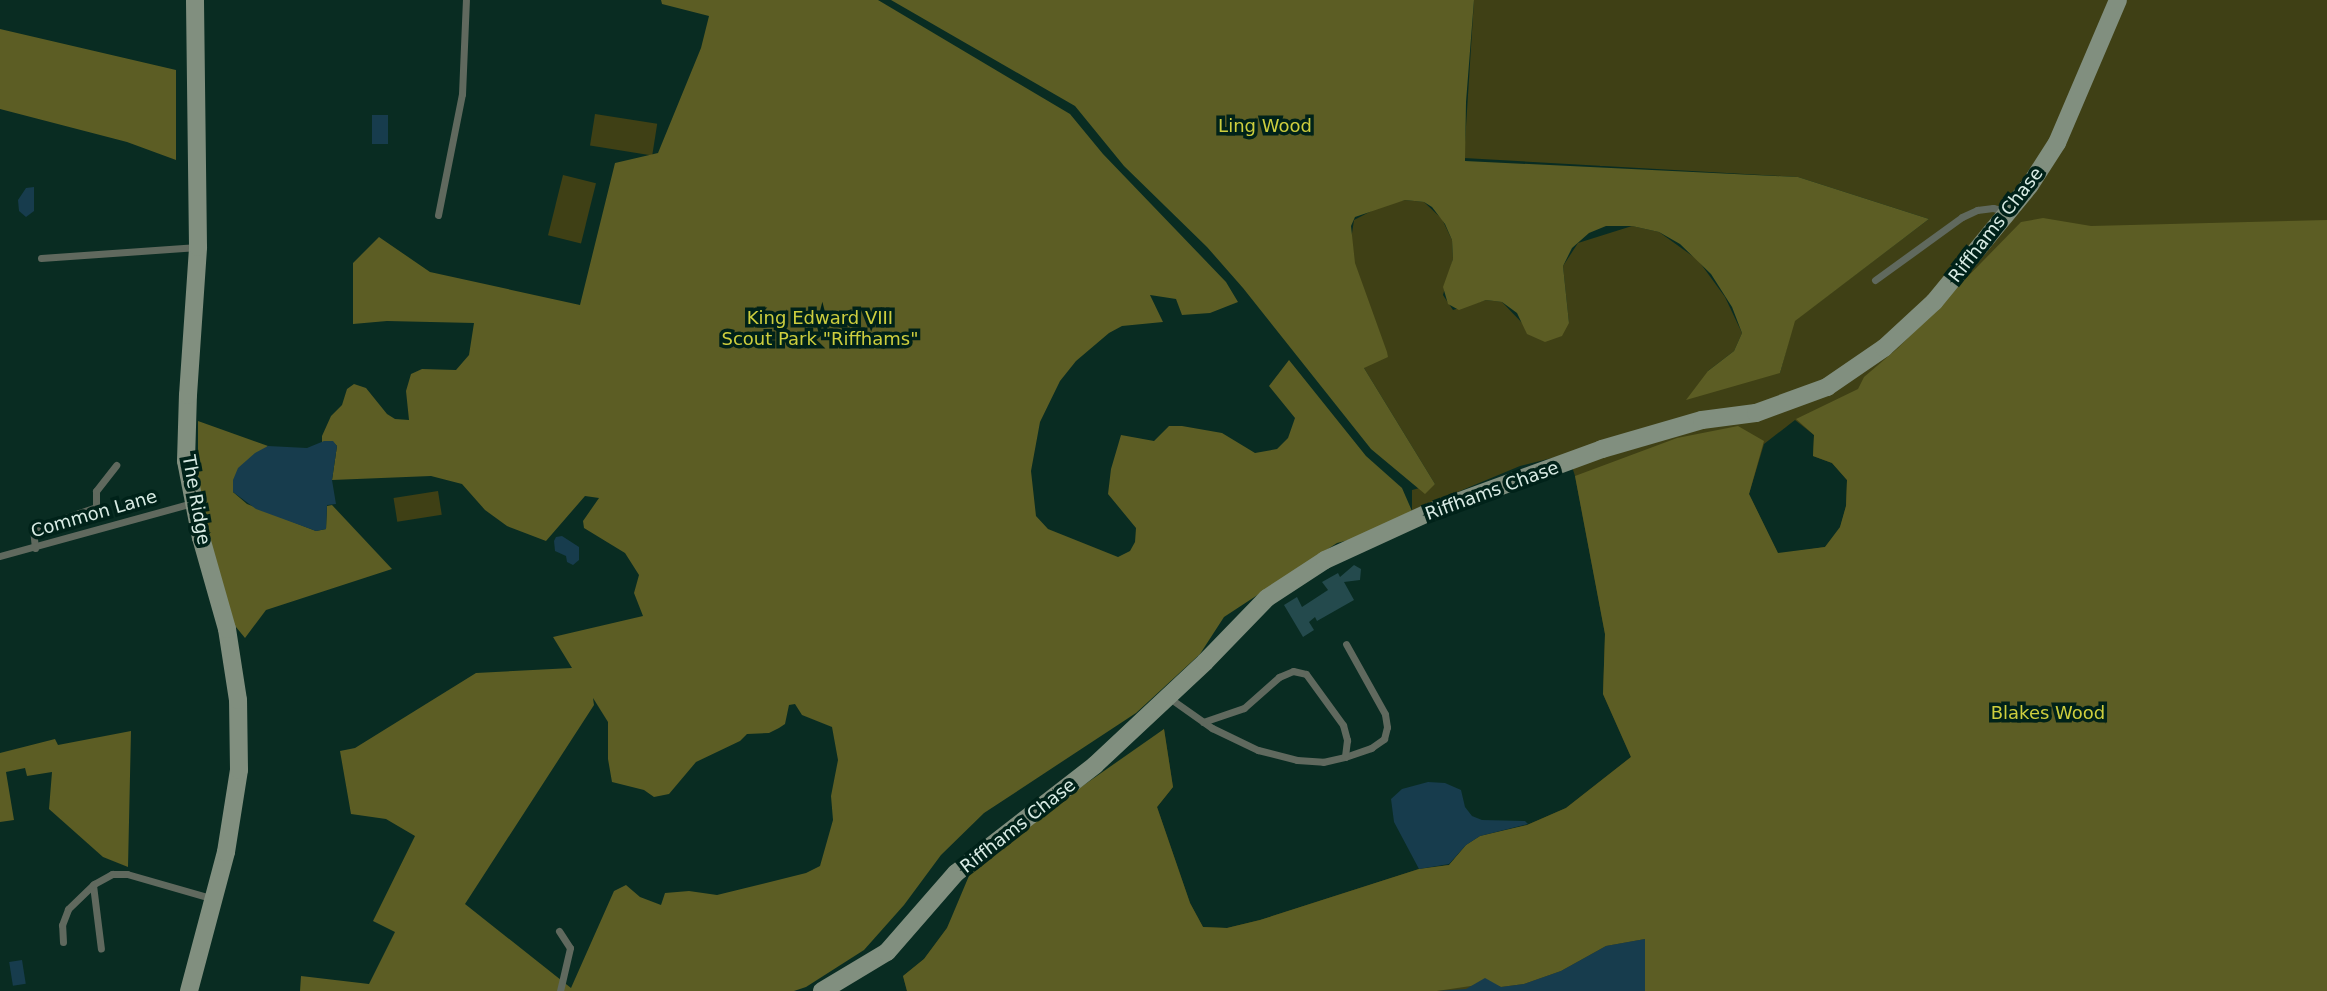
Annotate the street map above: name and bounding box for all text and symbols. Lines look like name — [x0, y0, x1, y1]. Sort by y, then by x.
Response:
park label: Ling Wood — [1218, 115, 1312, 137]
street label: Riffhams Chase — [1944, 163, 2048, 287]
park label: King Edward VIII Scout Park "Riffhams" — [722, 308, 918, 350]
street label: The Ridge — [177, 453, 215, 547]
street label: Riffhams Chase — [1422, 457, 1562, 525]
street label: Common Lane — [28, 486, 160, 542]
park label: Blakes Wood — [1991, 702, 2105, 724]
street label: Riffhams Chase — [956, 774, 1080, 878]

